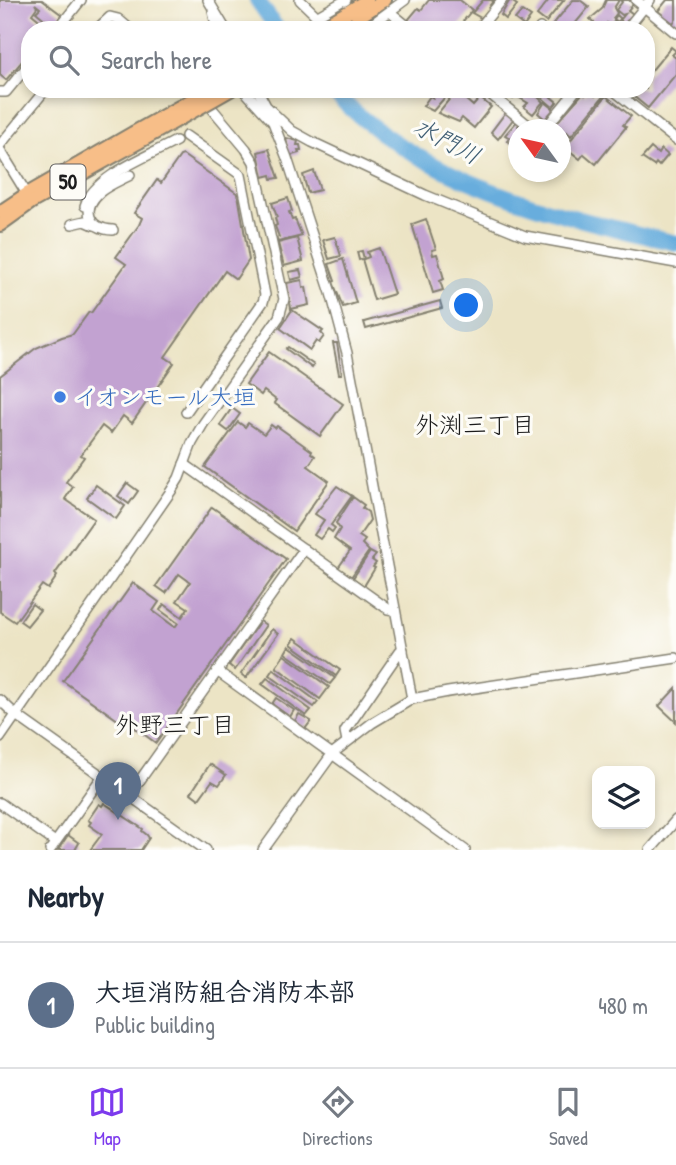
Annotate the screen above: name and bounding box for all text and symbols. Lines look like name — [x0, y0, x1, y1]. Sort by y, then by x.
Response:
search box — [21, 21, 655, 98]
icon: search — [45, 41, 83, 79]
text: Search here — [101, 42, 212, 77]
water label: 水門川 — [408, 109, 487, 171]
north arrow — [508, 119, 571, 182]
road number: 50 — [50, 164, 86, 200]
your location — [449, 288, 483, 322]
place label: イオンモール大垣 — [74, 381, 256, 412]
marker: イオンモール大垣 — [52, 389, 68, 405]
district label: 外渕三丁目 — [415, 408, 535, 440]
district label: 外野三丁目 — [115, 708, 235, 740]
pin: 1 — [95, 762, 141, 820]
map controls — [592, 766, 655, 829]
button: layers — [592, 766, 655, 829]
text: Nearby — [28, 876, 104, 916]
text: 大垣消防組合消防本部 — [95, 974, 355, 1009]
text: 1 — [47, 990, 55, 1021]
text: 480 m — [598, 990, 648, 1021]
text: Public building — [95, 1009, 215, 1040]
tab: Map — [88, 1083, 126, 1151]
tab: Directions — [303, 1083, 373, 1151]
tab: Saved — [549, 1083, 588, 1151]

